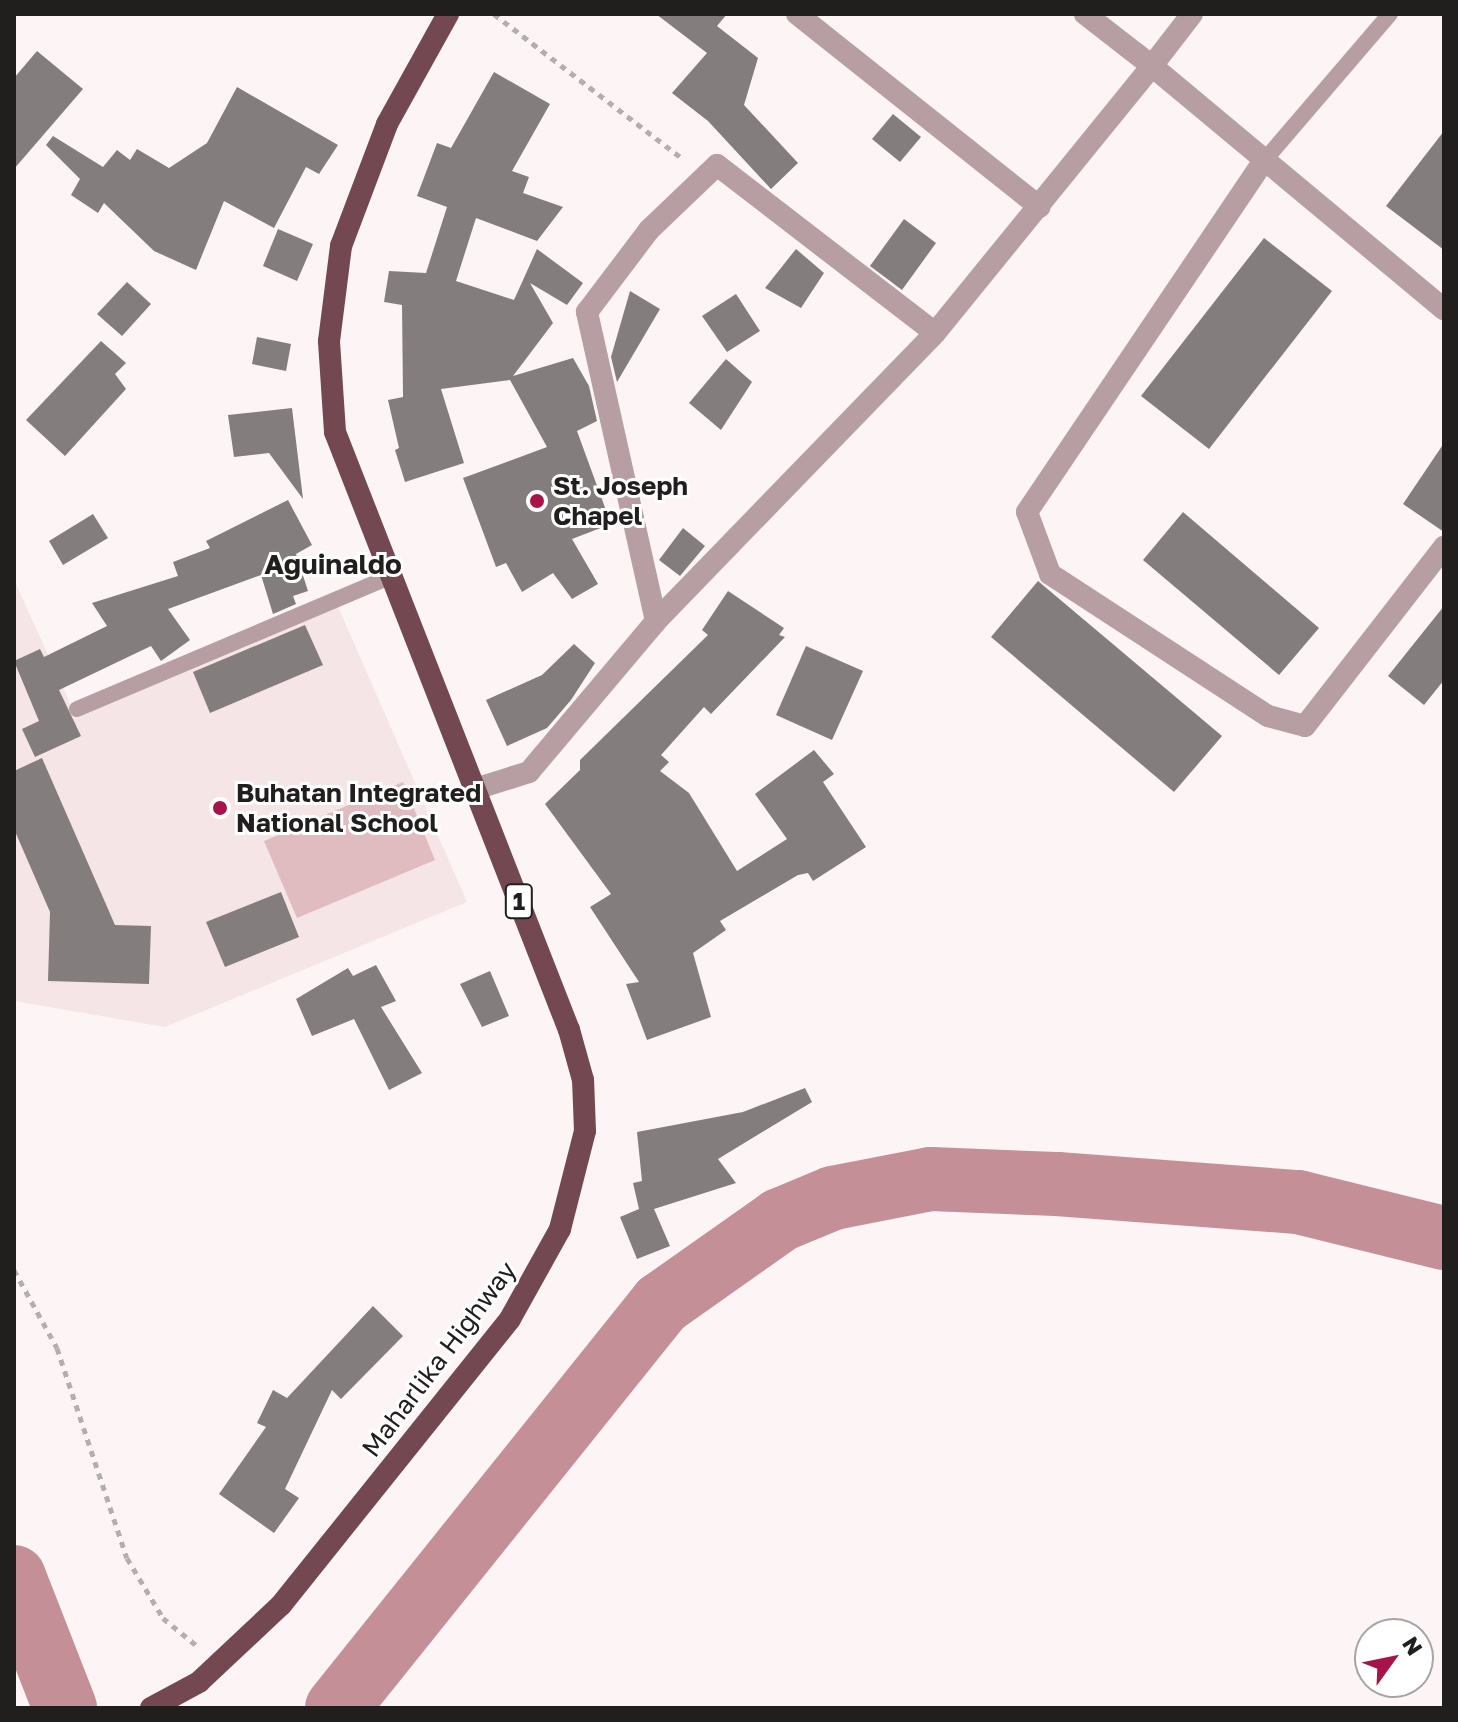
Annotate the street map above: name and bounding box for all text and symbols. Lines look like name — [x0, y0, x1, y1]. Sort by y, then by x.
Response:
place label: St. Joseph Chapel — [553, 470, 688, 532]
marker: St. Joseph Chapel — [528, 492, 546, 510]
district label: Aguinaldo — [264, 547, 402, 581]
place label: Buhatan Integrated National School — [236, 777, 481, 838]
marker: Buhatan Integrated National School — [211, 799, 229, 817]
road number: 1 — [503, 881, 535, 921]
street label: Maharlika Highway — [355, 1255, 523, 1463]
north arrow — [1354, 1618, 1434, 1698]
text: N — [1397, 1631, 1429, 1660]

